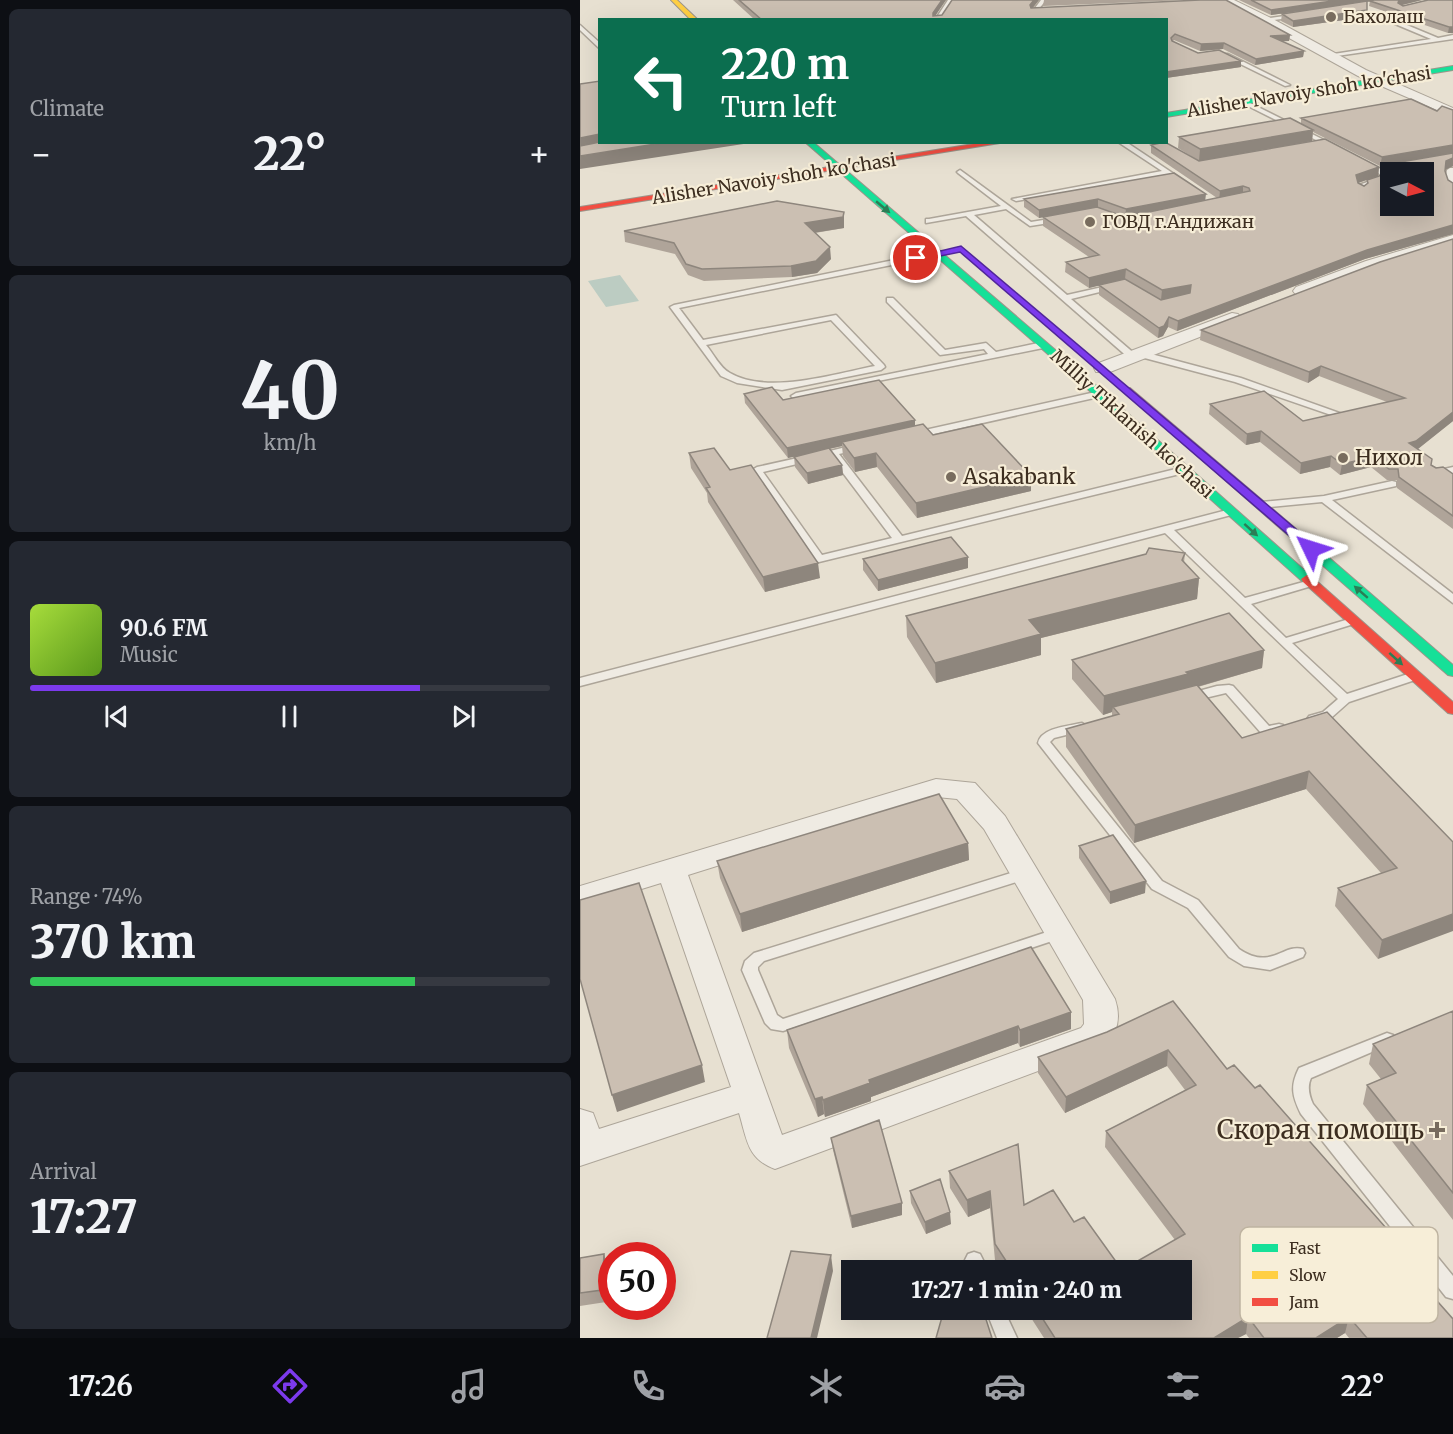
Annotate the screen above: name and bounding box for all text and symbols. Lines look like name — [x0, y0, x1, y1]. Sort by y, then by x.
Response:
place label: Бахолаш — [1343, 5, 1424, 28]
marker: Бахолаш — [1324, 10, 1338, 24]
text: 220 m — [721, 38, 849, 90]
icon: left — [622, 42, 700, 120]
street label: Alisher Navoiy shoh ko'chasi — [1184, 61, 1433, 122]
text: Turn left — [721, 90, 836, 124]
text: Climate — [30, 96, 104, 121]
text: 22° — [253, 126, 327, 182]
text: − — [30, 134, 52, 175]
text: + — [528, 134, 550, 175]
street label: Alisher Navoiy shoh ko'chasi — [649, 148, 898, 209]
north arrow — [1380, 162, 1434, 216]
map controls — [1380, 162, 1434, 216]
one-way arrow — [876, 200, 891, 213]
place label: ГОВД г.Андижан — [1102, 210, 1254, 233]
marker: ГОВД г.Андижан — [1083, 215, 1097, 229]
pin — [890, 232, 941, 283]
icon: arrive — [899, 241, 932, 274]
text: 40 — [240, 342, 340, 440]
street label: Milliy Tiklanish ko'chasi — [1046, 344, 1219, 503]
text: km/h — [264, 430, 316, 455]
place label: Нихол — [1355, 444, 1423, 471]
marker: Нихол — [1336, 451, 1350, 465]
place label: Asakabank — [962, 463, 1076, 490]
marker: Asakabank — [944, 470, 958, 484]
position arrow — [1279, 517, 1343, 581]
one-way arrow — [1243, 523, 1258, 536]
one-way arrow — [1354, 586, 1369, 599]
text: 90.6 FM — [120, 614, 208, 642]
text: Music — [120, 642, 178, 667]
one-way arrow — [1389, 653, 1404, 666]
icon: previous — [100, 700, 133, 733]
icon: pause — [273, 700, 306, 733]
icon: next — [447, 700, 480, 733]
text: Range · 74% — [30, 884, 143, 909]
text: 370 km — [30, 914, 195, 970]
place label: Скорая помощь — [1217, 1113, 1424, 1146]
marker: Скорая помощь — [1428, 1121, 1446, 1139]
text: Arrival — [30, 1159, 97, 1184]
text: 17:27 — [30, 1189, 138, 1245]
legend — [1240, 1227, 1438, 1323]
text: Fast — [1289, 1238, 1322, 1258]
speed limit sign: 50 — [598, 1242, 676, 1320]
text: Slow — [1289, 1265, 1327, 1285]
text: 17:27 · 1 min · 240 m — [911, 1276, 1122, 1304]
text: Jam — [1288, 1292, 1319, 1312]
icon: directions — [269, 1365, 311, 1407]
icon: music — [448, 1365, 490, 1407]
icon: phone — [627, 1365, 669, 1407]
icon: climate — [805, 1365, 847, 1407]
icon: car — [984, 1365, 1026, 1407]
icon: filters — [1162, 1365, 1204, 1407]
text: 17:26 — [68, 1369, 133, 1403]
text: 22° — [1341, 1369, 1385, 1403]

